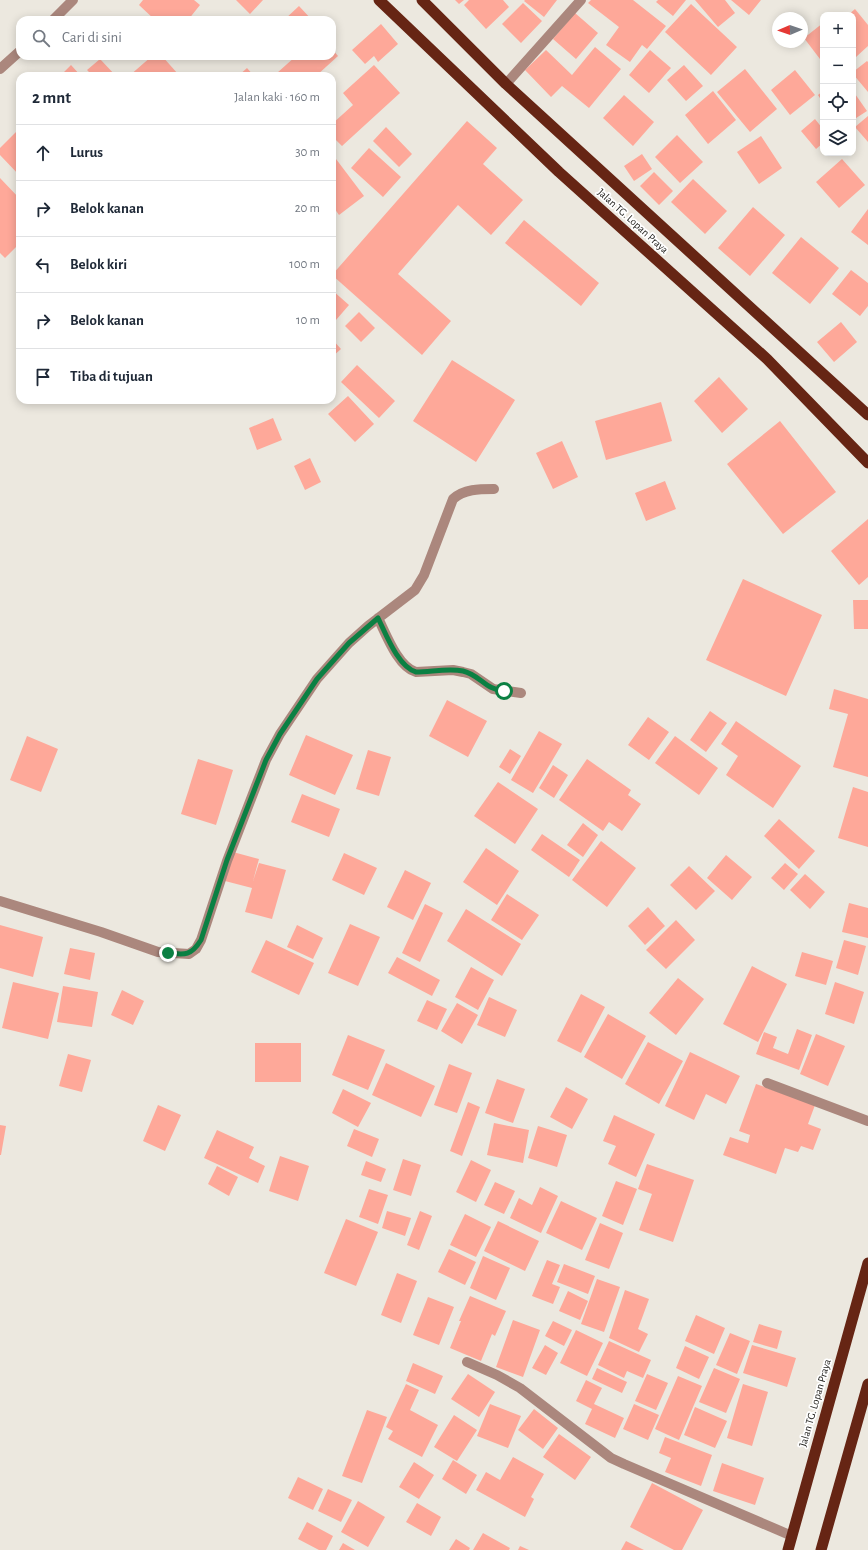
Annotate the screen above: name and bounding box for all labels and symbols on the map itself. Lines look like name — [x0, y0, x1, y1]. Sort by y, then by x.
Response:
north arrow — [772, 12, 808, 48]
street label: Jalan TG. Lopan Praya — [596, 187, 670, 255]
route start — [495, 682, 513, 700]
route end — [159, 944, 177, 962]
street label: Jalan TG. Lopan Praya — [797, 1358, 833, 1448]

